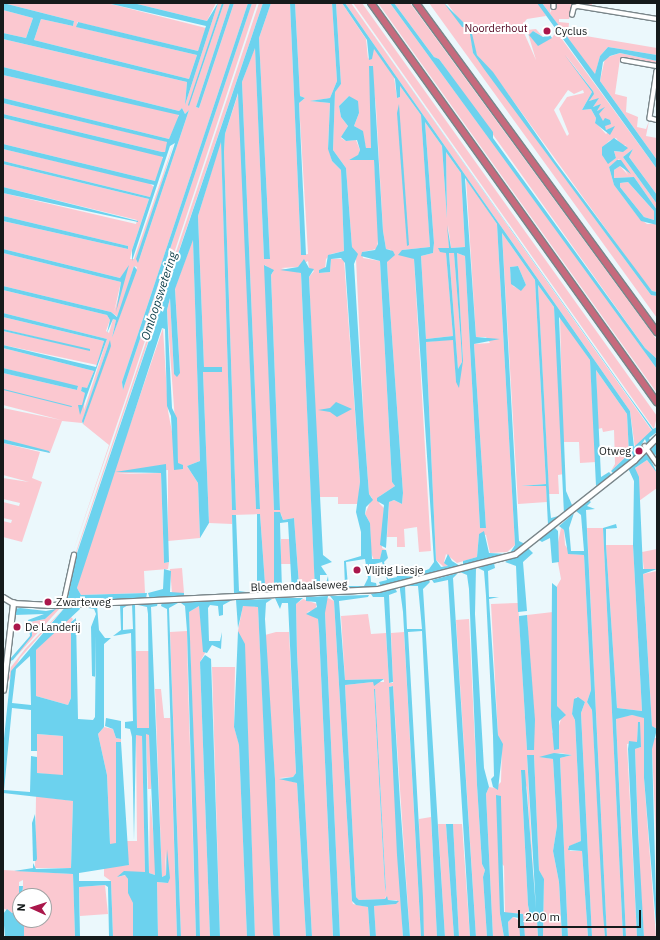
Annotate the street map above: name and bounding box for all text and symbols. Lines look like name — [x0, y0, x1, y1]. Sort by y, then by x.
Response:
park label: Noorderhout — [464, 21, 528, 35]
place label: Cyclus — [555, 24, 587, 38]
marker: Cyclus — [542, 26, 552, 36]
water label: Omloopswetering — [138, 250, 180, 342]
place label: Otweg — [599, 444, 631, 458]
marker: Otweg — [634, 446, 644, 456]
place label: Vlijtig Liesje — [365, 563, 424, 577]
marker: Vlijtig Liesje — [352, 565, 362, 575]
street label: Bloemendaalseweg — [250, 578, 348, 594]
place label: Zwarteweg — [56, 595, 111, 609]
marker: Zwarteweg — [43, 597, 53, 607]
place label: De Landerij — [25, 620, 81, 634]
marker: De Landerij — [12, 622, 22, 632]
north arrow — [12, 888, 52, 928]
scale bar — [520, 902, 643, 928]
text: N — [14, 903, 28, 912]
text: 200 m — [525, 909, 560, 924]

